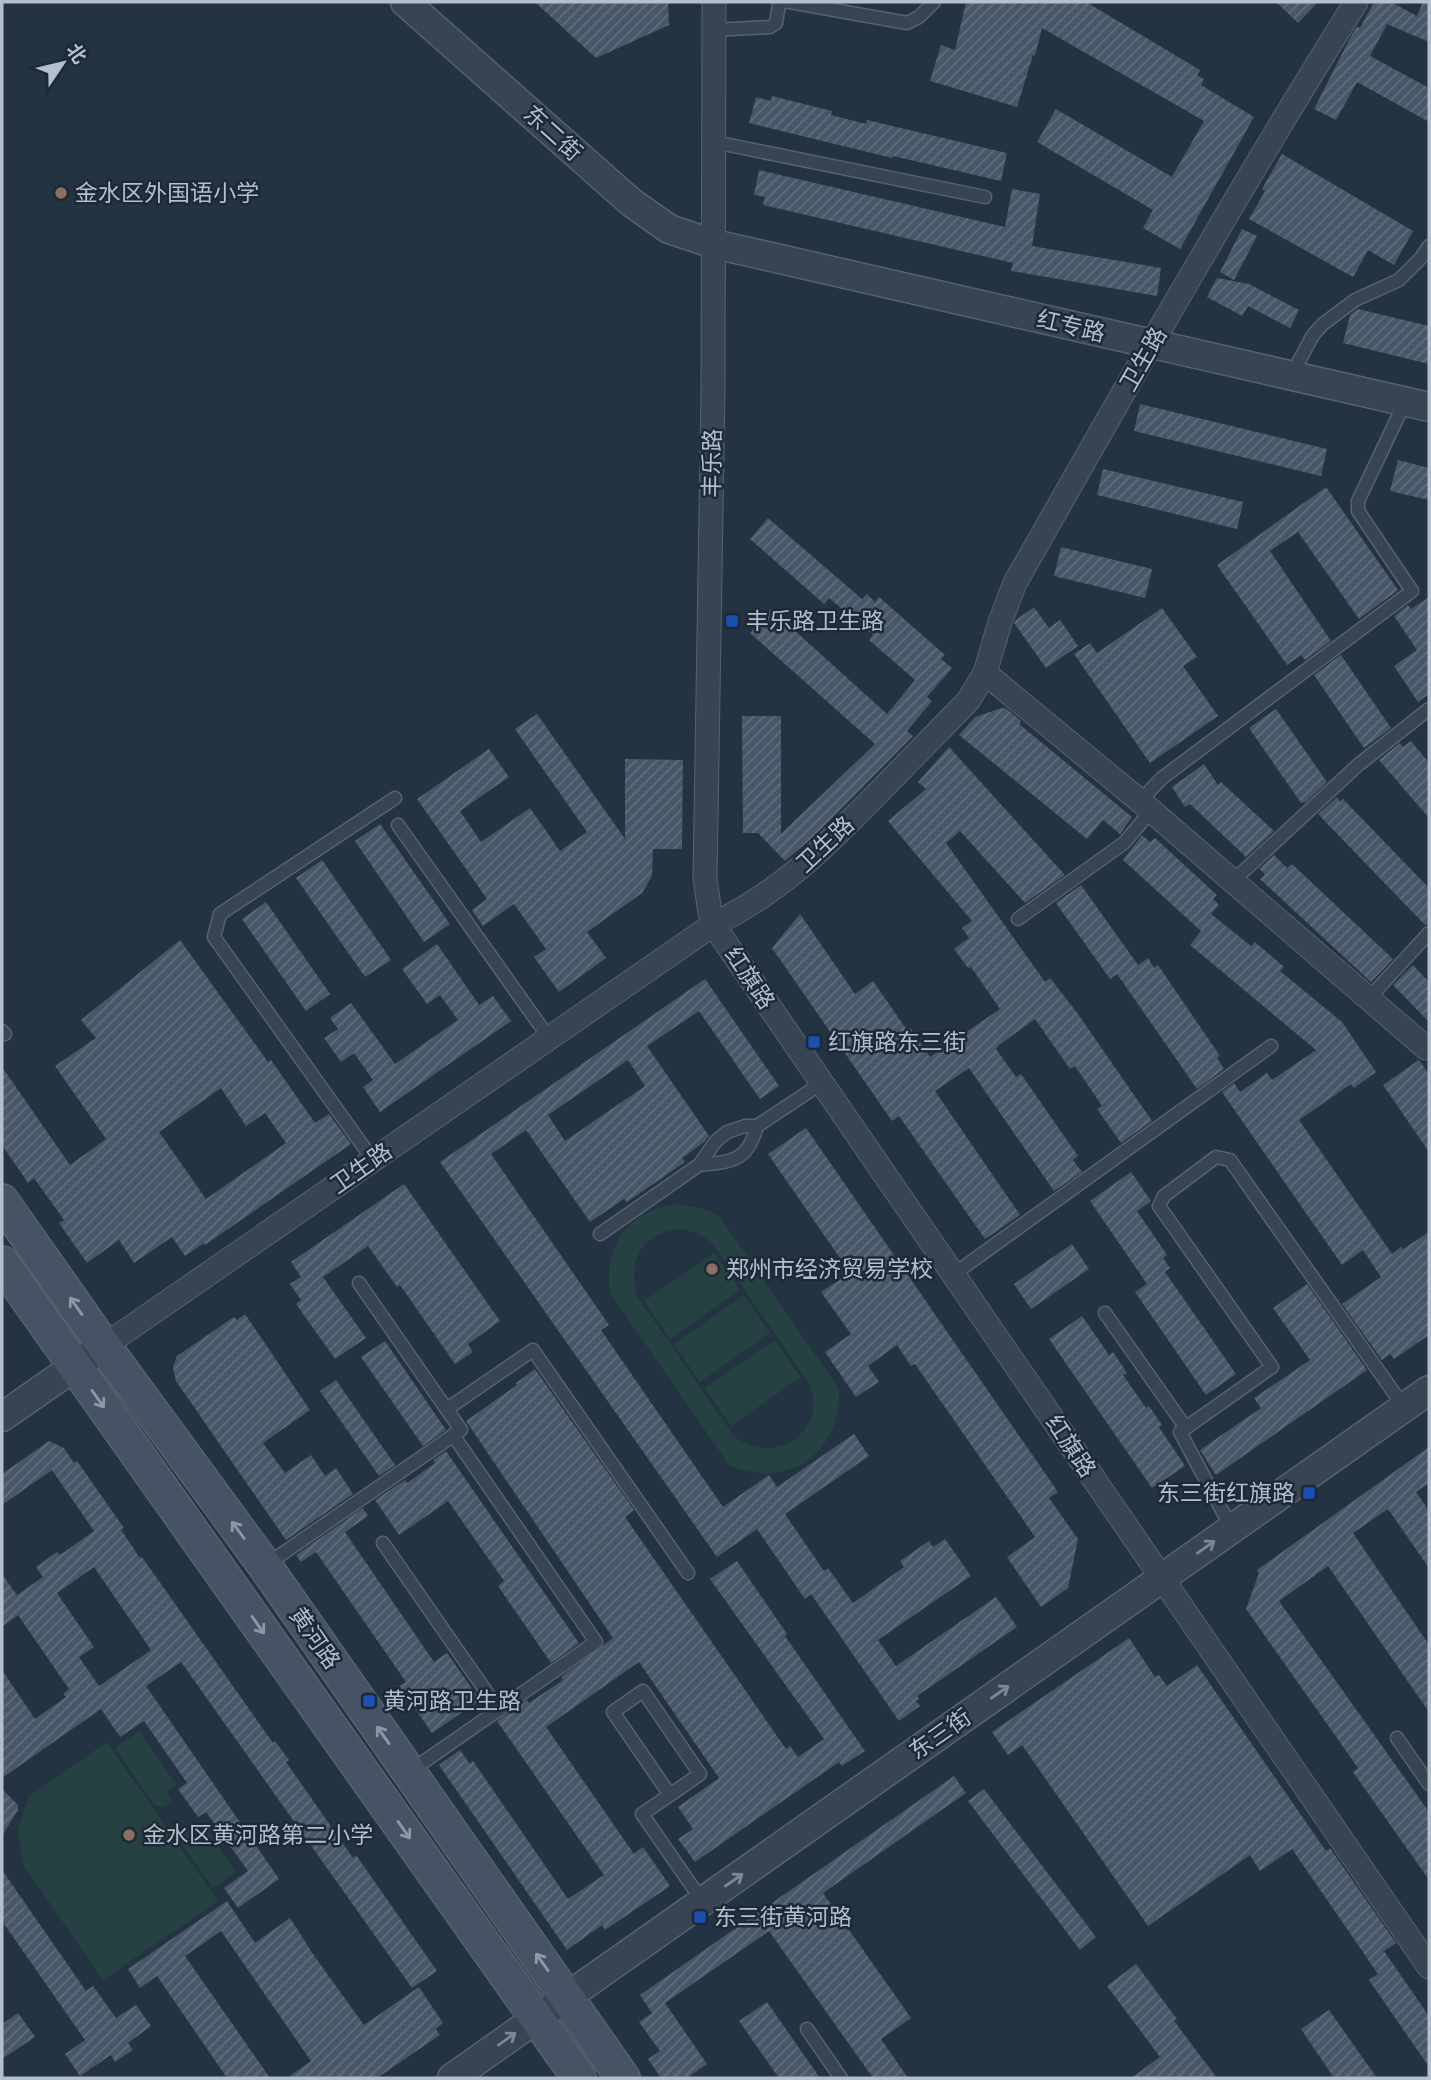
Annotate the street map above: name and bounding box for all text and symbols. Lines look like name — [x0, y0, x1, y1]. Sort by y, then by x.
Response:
north arrow — [28, 28, 98, 98]
text: 北 — [62, 39, 91, 67]
street label: 东二街 — [519, 100, 587, 166]
place label: 金水区外国语小学 — [75, 180, 259, 206]
marker: 金水区外国语小学 — [53, 185, 69, 201]
street label: 红专路 — [1034, 306, 1108, 346]
street label: 卫生路 — [1114, 323, 1172, 395]
street label: 丰乐路 — [698, 428, 726, 498]
place label: 丰乐路卫生路 — [746, 608, 884, 634]
marker: 丰乐路卫生路 — [724, 613, 740, 629]
street label: 卫生路 — [791, 811, 859, 877]
street label: 红旗路 — [720, 942, 780, 1014]
place label: 红旗路东三街 — [828, 1029, 966, 1055]
marker: 红旗路东三街 — [806, 1034, 822, 1050]
street label: 卫生路 — [325, 1138, 397, 1198]
place label: 郑州市经济贸易学校 — [726, 1256, 933, 1282]
marker: 郑州市经济贸易学校 — [704, 1261, 720, 1277]
one-way arrow — [69, 1297, 83, 1316]
one-way arrow — [91, 1389, 105, 1408]
street label: 红旗路 — [1041, 1410, 1101, 1482]
place label: 东三街红旗路 — [1157, 1480, 1295, 1506]
marker: 东三街红旗路 — [1301, 1485, 1317, 1501]
one-way arrow — [231, 1520, 246, 1539]
one-way arrow — [1196, 1540, 1215, 1554]
street label: 黄河路 — [285, 1602, 345, 1674]
one-way arrow — [251, 1615, 265, 1634]
one-way arrow — [990, 1685, 1009, 1699]
place label: 黄河路卫生路 — [383, 1688, 521, 1714]
marker: 黄河路卫生路 — [361, 1693, 377, 1709]
street label: 东三街 — [904, 1704, 976, 1764]
one-way arrow — [376, 1726, 390, 1745]
one-way arrow — [397, 1820, 411, 1839]
place label: 金水区黄河路第二小学 — [143, 1822, 373, 1848]
marker: 金水区黄河路第二小学 — [121, 1827, 137, 1843]
one-way arrow — [723, 1873, 743, 1887]
place label: 东三街黄河路 — [714, 1904, 852, 1930]
marker: 东三街黄河路 — [692, 1909, 708, 1925]
one-way arrow — [535, 1953, 549, 1972]
one-way arrow — [497, 2032, 516, 2046]

